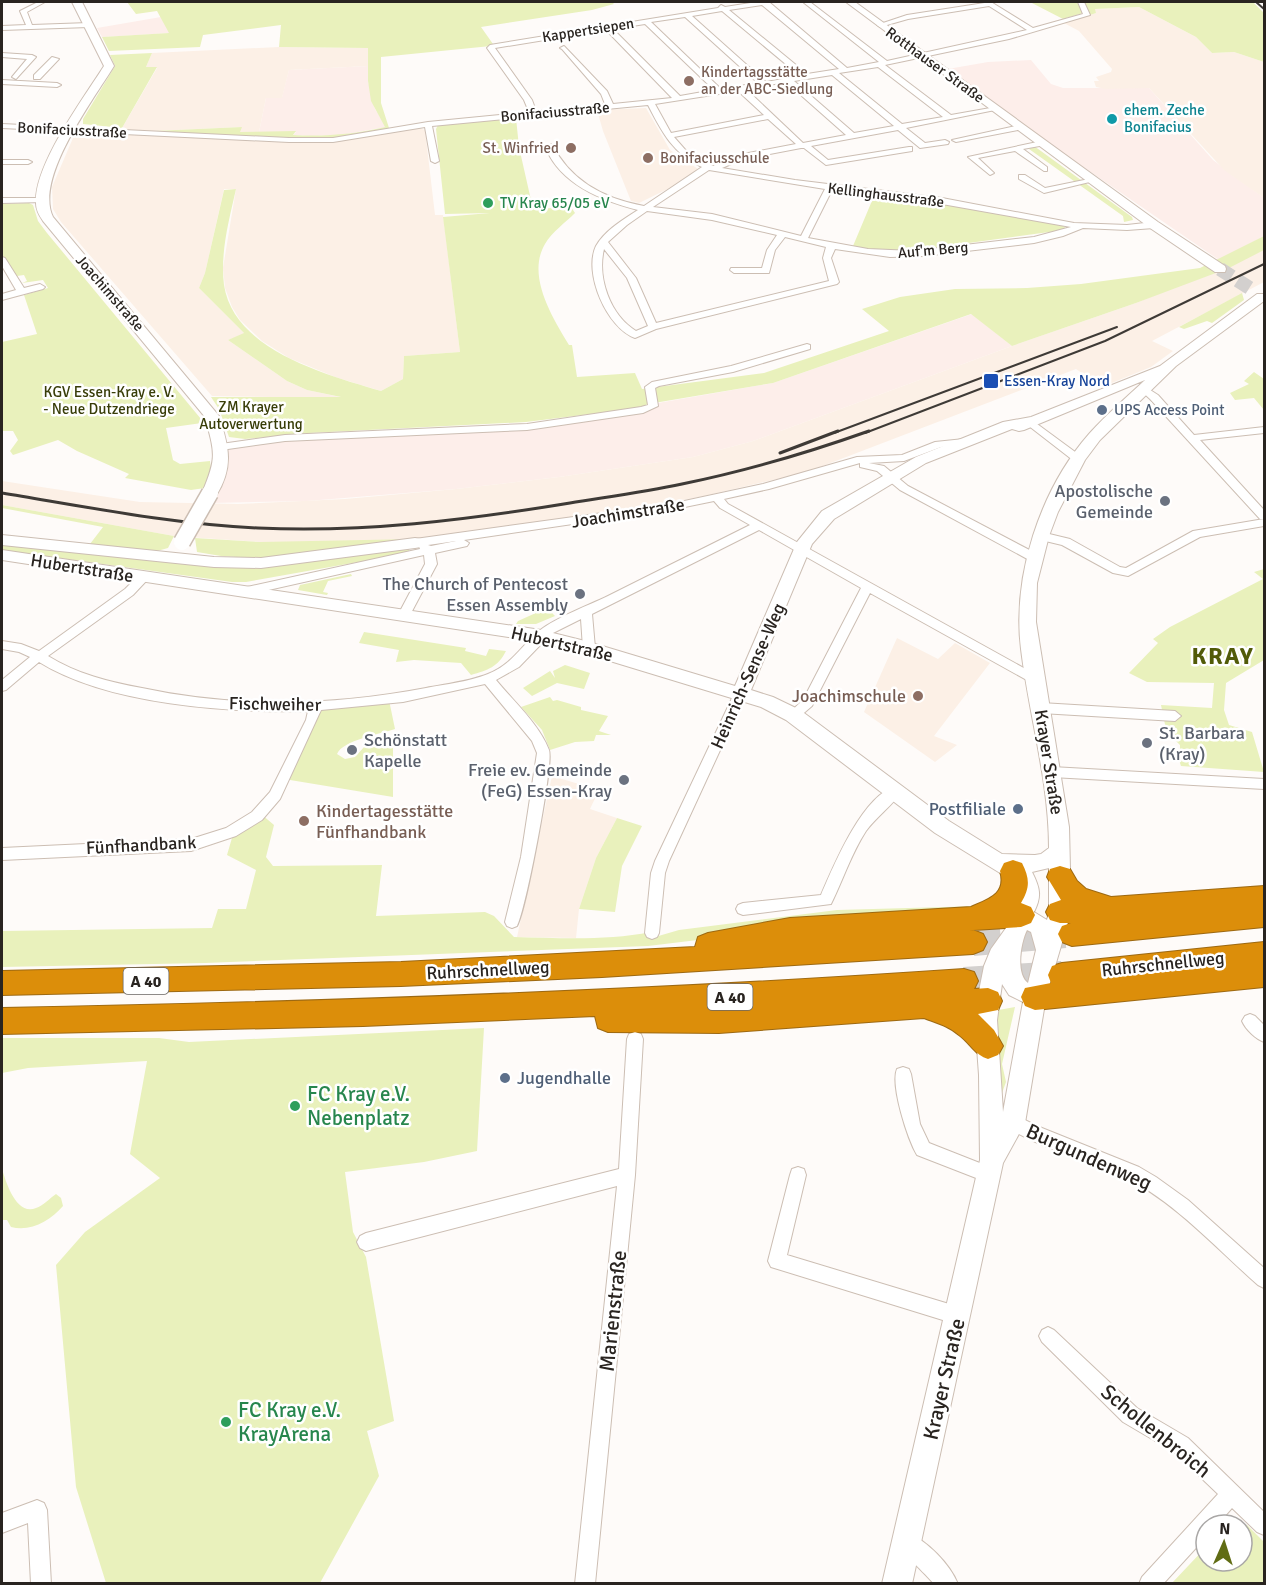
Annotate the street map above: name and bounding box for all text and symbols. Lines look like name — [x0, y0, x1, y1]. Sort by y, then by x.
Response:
street label: Kappertsiepen — [541, 14, 635, 46]
street label: Rotthauser Straße — [882, 23, 988, 107]
place label: Kindertagsstätte an der ABC-Siedlung — [701, 63, 833, 98]
marker: Kindertagsstätte an der ABC-Siedlung — [682, 74, 696, 88]
street label: Bonifaciusstraße — [500, 98, 610, 126]
place label: ehem. Zeche Bonifacius — [1124, 101, 1205, 136]
marker: ehem. Zeche Bonifacius — [1105, 112, 1119, 126]
street label: Bonifaciusstraße — [17, 118, 127, 142]
place label: St. Winfried — [483, 139, 559, 157]
marker: St. Winfried — [564, 141, 578, 155]
place label: Bonifaciusschule — [660, 149, 769, 167]
marker: Bonifaciusschule — [641, 151, 655, 165]
street label: Kellinghausstraße — [827, 179, 945, 211]
place label: TV Kray 65/05 eV — [500, 194, 610, 212]
marker: TV Kray 65/05 eV — [481, 196, 495, 210]
street label: Auf'm Berg — [897, 238, 969, 262]
street label: Joachimstraße — [72, 251, 148, 335]
marker: Essen-Kray Nord — [982, 372, 1000, 390]
place label: Essen-Kray Nord — [1004, 372, 1110, 390]
park label: KGV Essen-Kray e. V. - Neue Dutzendriege — [43, 383, 175, 418]
park label: ZM Krayer Autoverwertung — [199, 398, 303, 433]
place label: UPS Access Point — [1114, 401, 1225, 419]
marker: UPS Access Point — [1095, 403, 1109, 417]
place label: Apostolische Gemeinde — [1054, 480, 1153, 523]
street label: Joachimstraße — [570, 493, 686, 533]
marker: Apostolische Gemeinde — [1158, 494, 1172, 508]
street label: Hubertstraße — [29, 549, 135, 587]
place label: The Church of Pentecost Essen Assembly — [382, 573, 569, 616]
marker: The Church of Pentecost Essen Assembly — [573, 587, 587, 601]
street label: Heinrich-Sense-Weg — [706, 600, 790, 752]
street label: Hubertstraße — [509, 622, 615, 666]
district label: KRAY — [1192, 641, 1254, 671]
place label: Joachimschule — [792, 685, 906, 707]
marker: Joachimschule — [911, 689, 925, 703]
street label: Fischweiher — [229, 692, 322, 716]
street label: Krayer Straße — [1030, 708, 1068, 816]
place label: St. Barbara (Kray) — [1159, 722, 1245, 765]
place label: Schönstatt Kapelle — [364, 729, 447, 772]
marker: St. Barbara (Kray) — [1140, 736, 1154, 750]
marker: Schönstatt Kapelle — [345, 743, 359, 757]
place label: Freie ev. Gemeinde (FeG) Essen-Kray — [468, 759, 613, 802]
marker: Freie ev. Gemeinde (FeG) Essen-Kray — [617, 773, 631, 787]
place label: Postfiliale — [929, 798, 1006, 820]
place label: Kindertagesstätte Fünfhandbank — [316, 800, 453, 843]
marker: Postfiliale — [1011, 802, 1025, 816]
marker: Kindertagesstätte Fünfhandbank — [297, 814, 311, 828]
street label: Fünfhandbank — [85, 831, 197, 859]
street label: Ruhrschnellweg — [1101, 947, 1225, 981]
street label: Ruhrschnellweg — [426, 956, 550, 984]
road number: A 40 — [124, 968, 168, 994]
road number: A 40 — [708, 984, 752, 1010]
place label: Jugendhalle — [517, 1067, 611, 1089]
marker: Jugendhalle — [498, 1071, 512, 1085]
place label: FC Kray e.V. Nebenplatz — [307, 1081, 410, 1131]
marker: FC Kray e.V. Nebenplatz — [288, 1099, 302, 1113]
street label: Burgundenweg — [1022, 1118, 1156, 1196]
street label: Marienstraße — [594, 1249, 632, 1373]
street label: Krayer Straße — [917, 1316, 971, 1442]
street label: Schollenbroich — [1096, 1379, 1216, 1483]
place label: FC Kray e.V. KrayArena — [238, 1397, 341, 1447]
marker: FC Kray e.V. KrayArena — [219, 1415, 233, 1429]
north arrow — [1194, 1513, 1254, 1573]
text: N — [1219, 1519, 1231, 1539]

